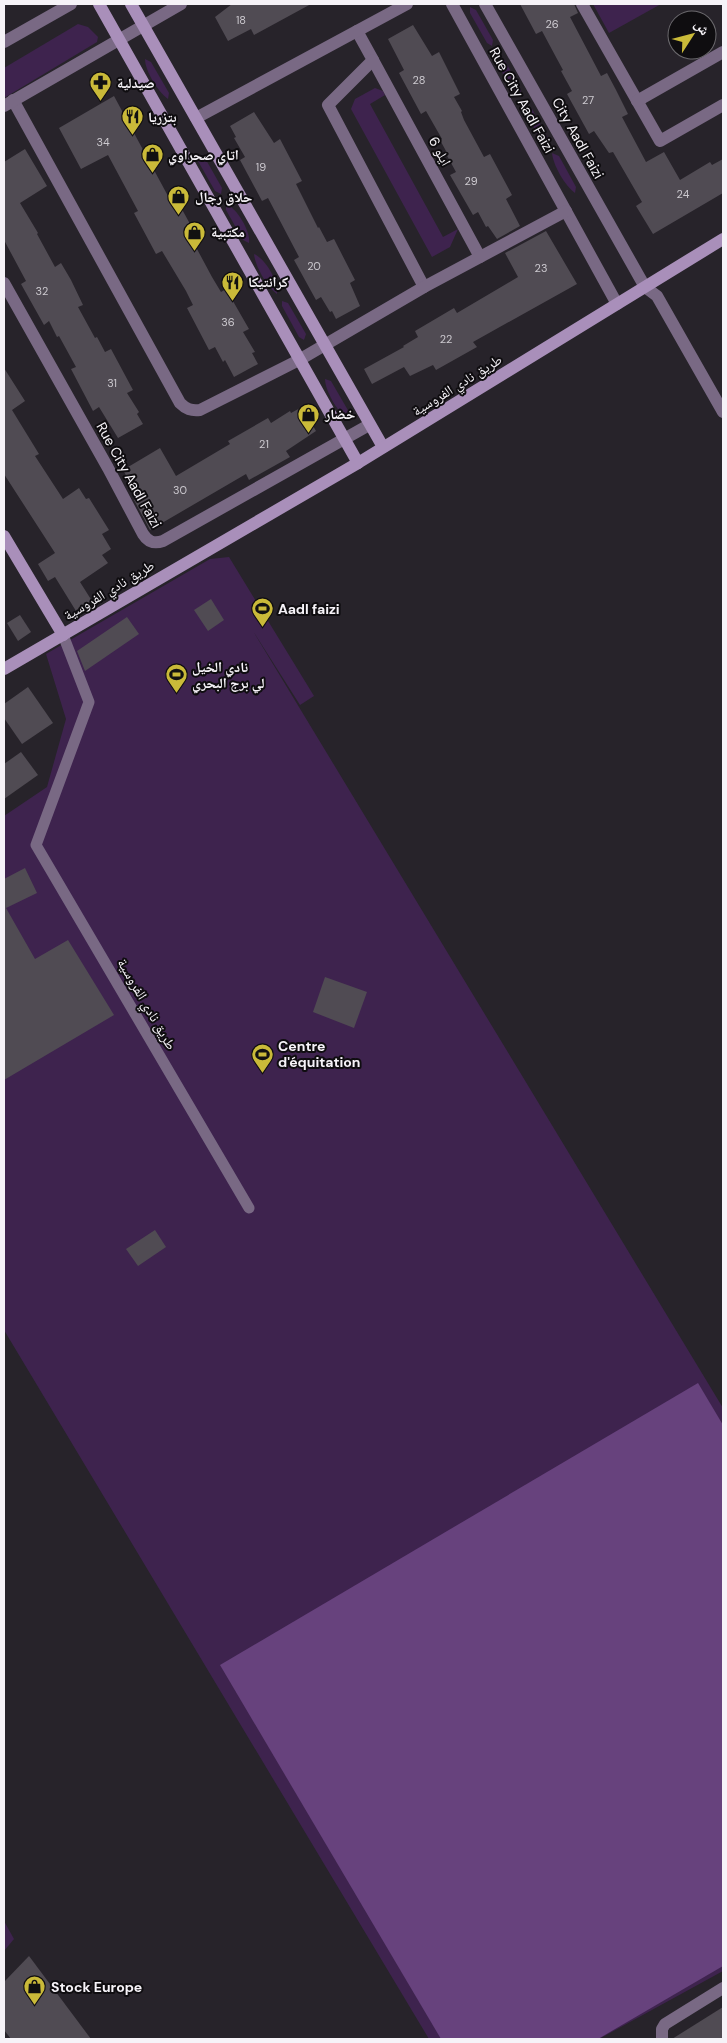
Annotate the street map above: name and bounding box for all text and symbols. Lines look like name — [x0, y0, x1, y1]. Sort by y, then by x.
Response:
north arrow — [667, 10, 717, 60]
house number: 18 — [236, 13, 246, 27]
text: ش — [691, 16, 714, 39]
house number: 26 — [545, 17, 559, 31]
street label: Rue City Aadl Faizi — [485, 44, 559, 156]
pharmacy icon: صيدلية — [89, 71, 113, 102]
house number: 28 — [413, 73, 425, 87]
place label: صيدلية — [117, 74, 155, 92]
house number: 27 — [582, 93, 594, 107]
street label: City Aadl Faizi — [548, 94, 608, 182]
restaurant icon: بتزريا — [120, 105, 144, 136]
place label: بتزريا — [148, 108, 177, 126]
street label: ايلو 6 — [425, 133, 455, 169]
house number: 34 — [96, 135, 110, 149]
shop icon: اتاي صحراوي — [140, 143, 164, 174]
place label: اتاي صحراوي — [168, 146, 239, 166]
house number: 19 — [256, 160, 266, 174]
house number: 29 — [464, 174, 478, 188]
shop icon: حلاق رجال — [167, 185, 191, 216]
house number: 24 — [677, 187, 690, 201]
place label: حلاق رجال — [195, 188, 252, 206]
shop icon: مكتبية — [183, 220, 207, 251]
place label: مكتبية — [211, 223, 245, 241]
house number: 20 — [307, 259, 321, 273]
house number: 23 — [535, 261, 547, 275]
restaurant icon: كرانتيكا — [220, 270, 244, 301]
place label: كرانتيكا — [248, 273, 288, 291]
house number: 32 — [36, 284, 48, 298]
house number: 36 — [221, 315, 235, 329]
house number: 22 — [440, 332, 452, 346]
street label: طريق نادي الفروسية — [409, 350, 507, 422]
house number: 31 — [107, 376, 117, 390]
shop icon: خضار — [297, 402, 321, 433]
place label: خضار — [324, 405, 355, 423]
street label: Rue City Aadl Faizi — [92, 419, 166, 531]
house number: 21 — [259, 437, 269, 451]
house number: 30 — [173, 483, 187, 497]
street label: طريق نادي الفروسية — [60, 556, 159, 626]
sports icon: Aadl faizi — [250, 597, 274, 628]
place label: Aadl faizi — [278, 600, 340, 618]
place label: نادي الخيل لي برج البحري — [192, 658, 265, 694]
sports icon: نادي الخيل لي برج البحري — [164, 663, 188, 694]
street label: طريق نادي الفروسية — [111, 955, 180, 1054]
place label: Centre d'équitation — [278, 1037, 361, 1071]
sports icon: Centre d'équitation — [250, 1042, 274, 1073]
shop icon: Stock Europe — [23, 1975, 47, 2006]
place label: Stock Europe — [51, 1978, 142, 1996]

